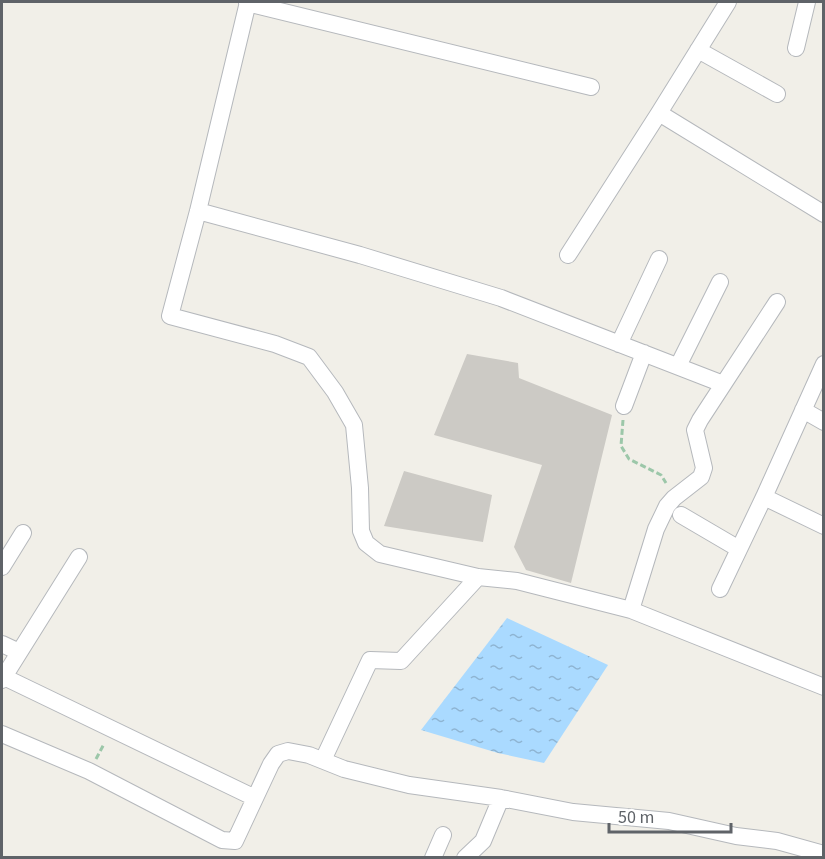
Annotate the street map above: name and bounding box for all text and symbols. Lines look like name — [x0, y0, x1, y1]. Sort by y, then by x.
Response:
scale bar — [609, 796, 730, 834]
text: 50 m — [618, 805, 654, 830]

